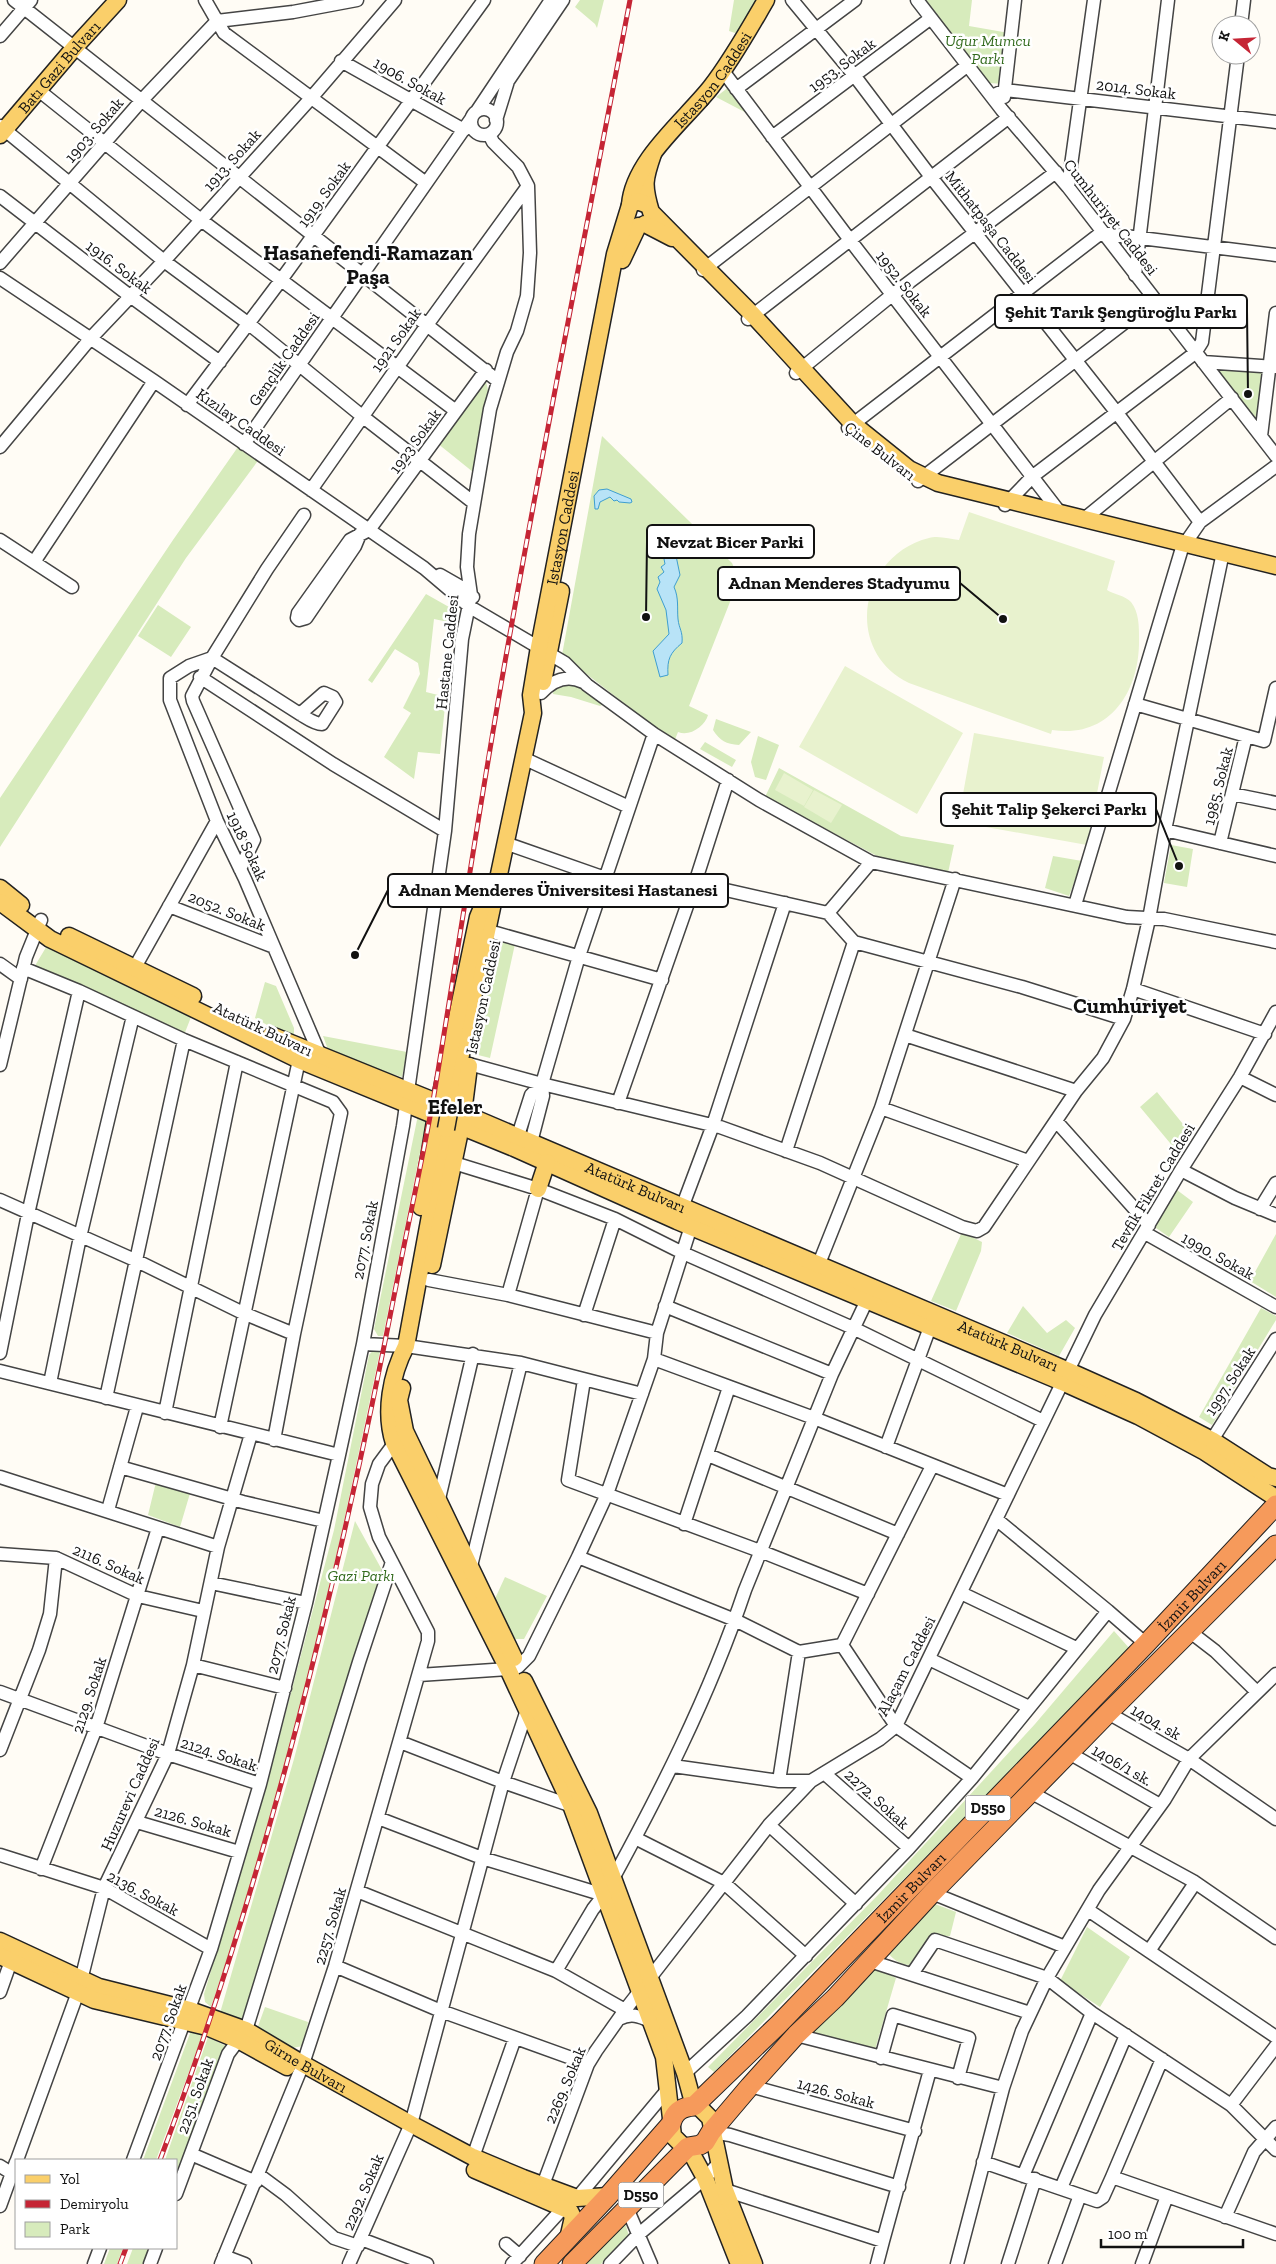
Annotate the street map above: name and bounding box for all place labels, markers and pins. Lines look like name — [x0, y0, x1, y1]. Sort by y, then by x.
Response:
callout: Şehit Tarık Şengüroğlu Parkı — [995, 295, 1247, 328]
callout: Nevzat Bicer Parki — [647, 525, 814, 558]
callout: Adnan Menderes Stadyumu — [718, 567, 960, 600]
callout: Şehit Talip Şekerci Parkı — [941, 793, 1156, 826]
callout: Adnan Menderes Üniversitesi Hastanesi — [388, 874, 728, 907]

